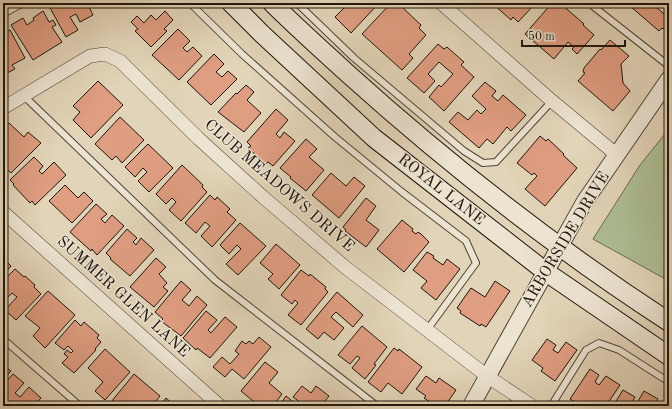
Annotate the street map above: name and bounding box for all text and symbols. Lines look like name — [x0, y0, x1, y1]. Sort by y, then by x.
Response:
scale bar — [522, 22, 625, 48]
text: 50 m — [528, 30, 555, 43]
street label: CLUB MEADOWS DRIVE — [201, 117, 357, 255]
street label: ROYAL LANE — [395, 151, 487, 229]
street label: ARBORSIDE DRIVE — [519, 169, 613, 311]
street label: SUMMER GLEN LANE — [54, 233, 192, 361]

